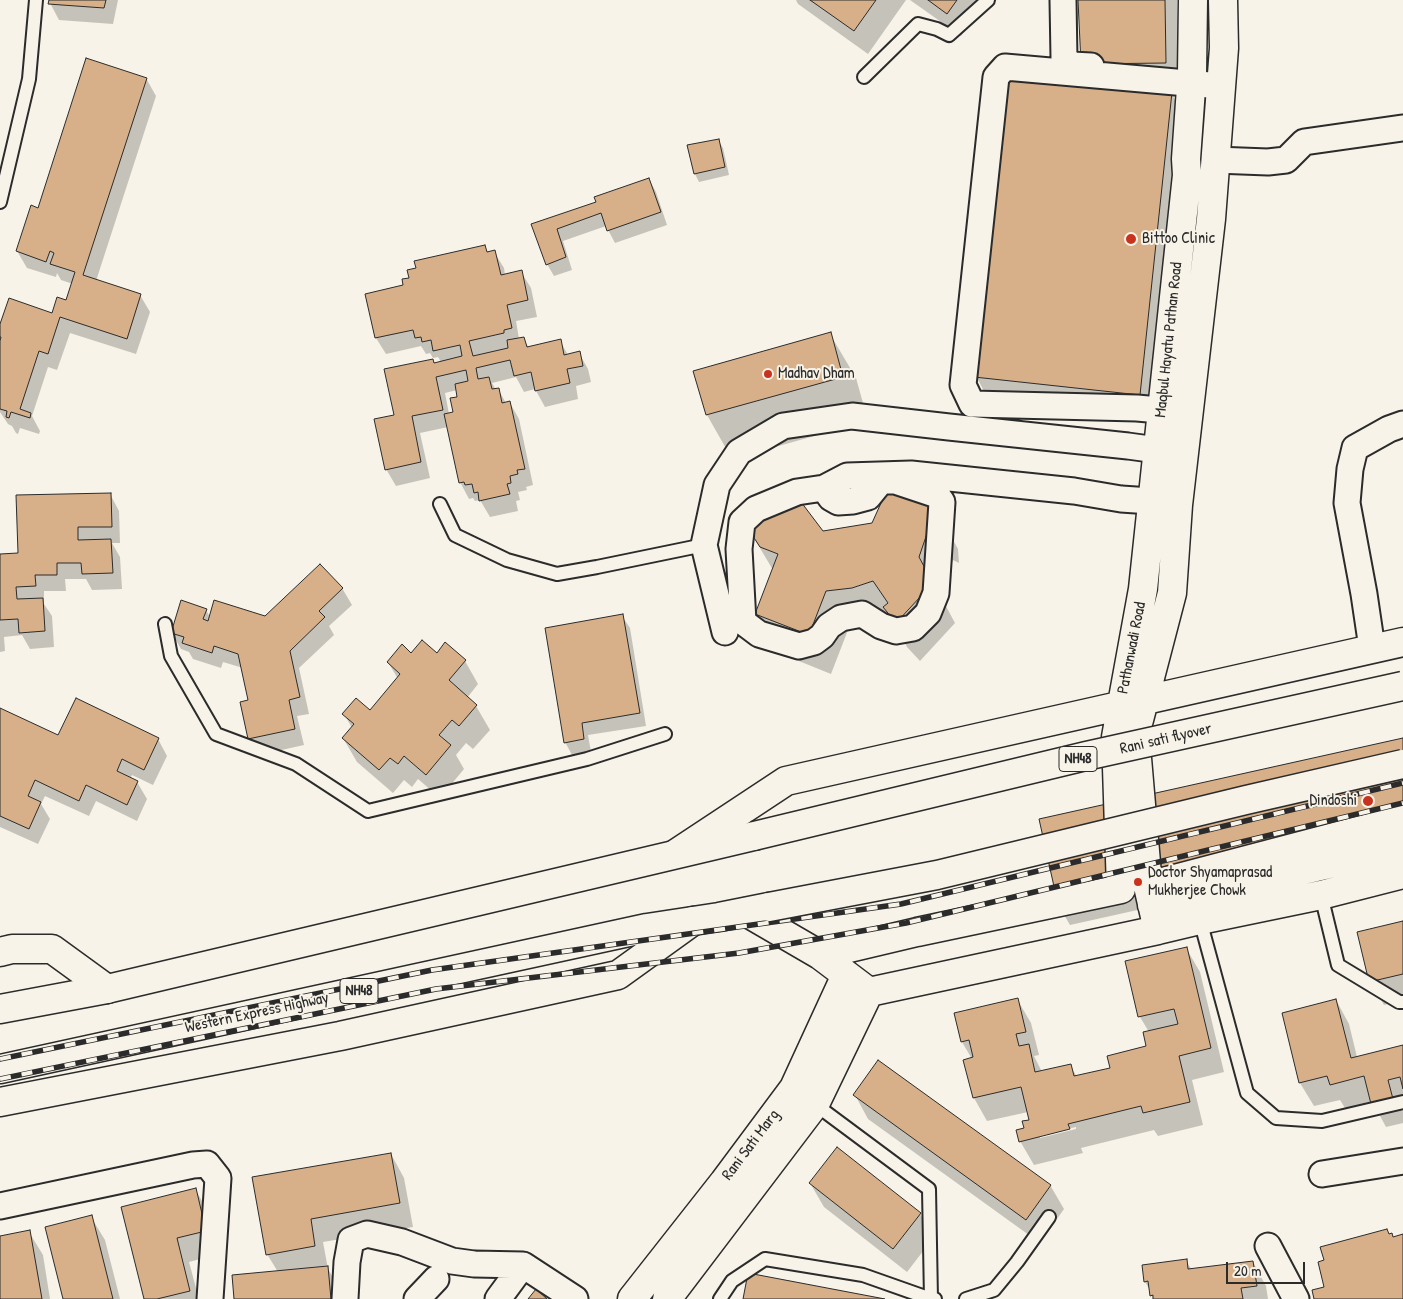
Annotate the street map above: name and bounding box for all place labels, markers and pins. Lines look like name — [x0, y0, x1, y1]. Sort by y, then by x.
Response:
place label: Bittoo Clinic — [1142, 229, 1215, 249]
marker: Bittoo Clinic — [1124, 232, 1138, 246]
place label: Madhav Dham — [778, 364, 855, 384]
marker: Madhav Dham — [762, 368, 774, 380]
place label: Dindoshi — [1309, 791, 1357, 811]
marker: Dindoshi — [1361, 794, 1375, 808]
place label: Doctor Shyamaprasad Mukherjee Chowk — [1148, 863, 1272, 901]
marker: Doctor Shyamaprasad Mukherjee Chowk — [1132, 876, 1144, 888]

